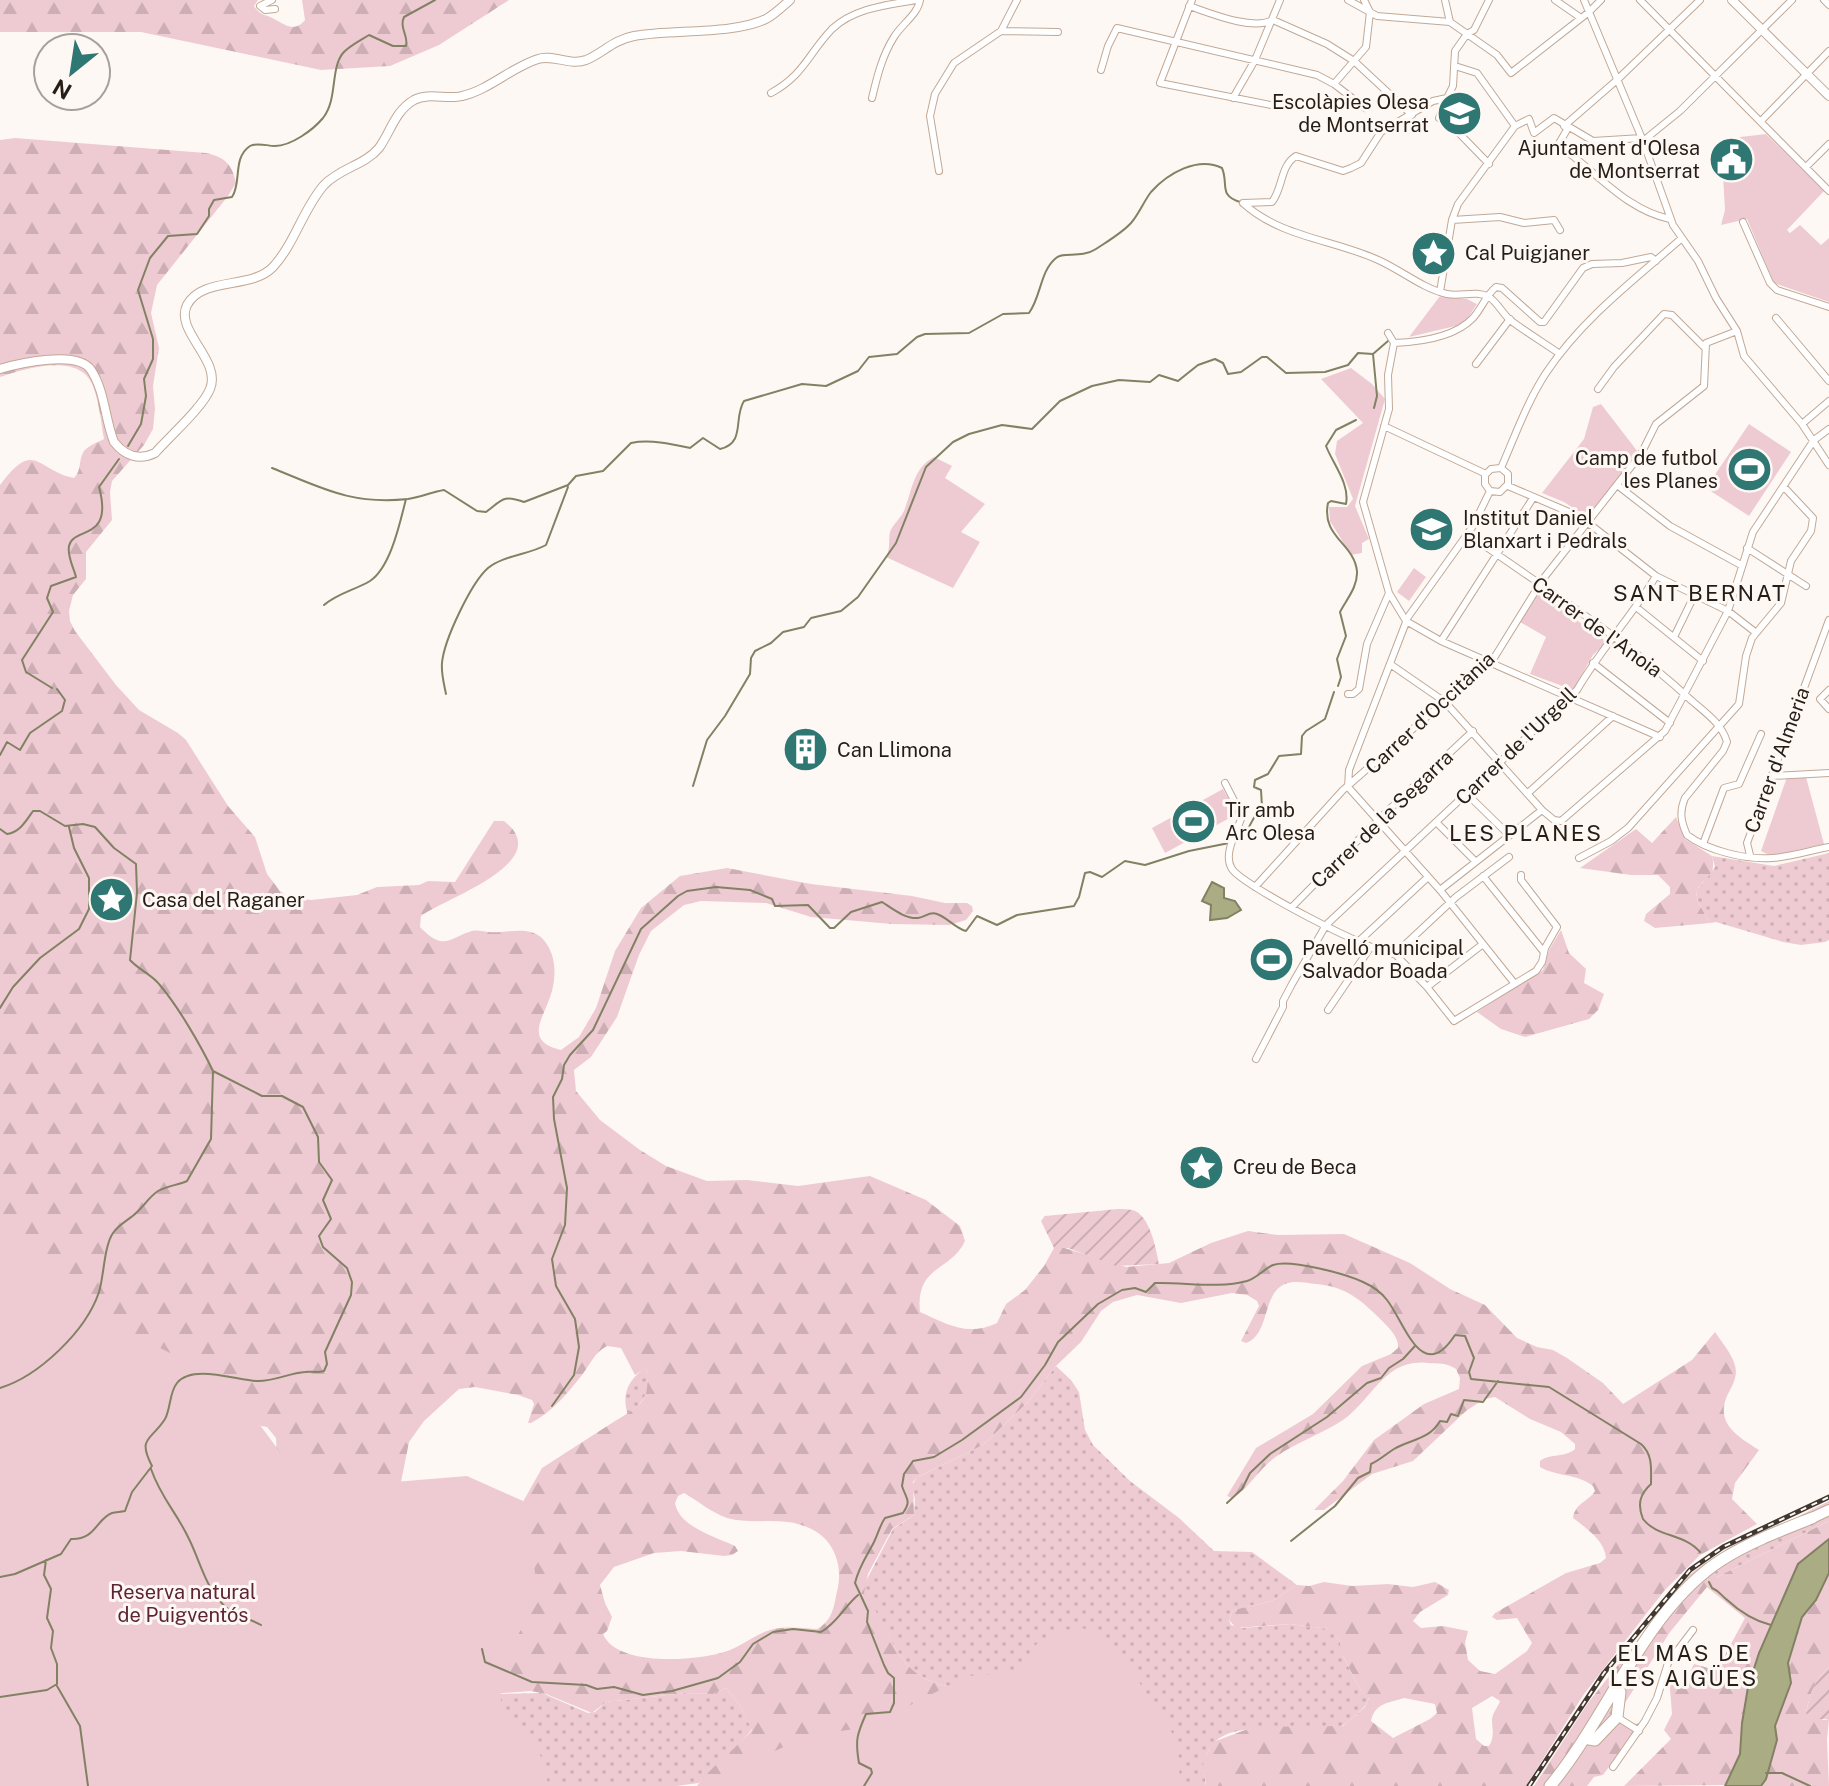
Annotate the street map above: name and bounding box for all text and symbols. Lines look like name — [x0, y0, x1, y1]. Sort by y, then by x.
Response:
north arrow — [32, 32, 112, 112]
text: N — [48, 74, 76, 105]
place label: Escolàpies Olesa de Montserrat — [1272, 90, 1429, 137]
school or university icon: Escolàpies Olesa de Montserrat — [1436, 90, 1484, 138]
place label: Ajuntament d'Olesa de Montserrat — [1518, 136, 1700, 183]
public building icon: Ajuntament d'Olesa de Montserrat — [1707, 136, 1755, 184]
place icon: Cal Puigjaner — [1410, 229, 1458, 277]
place label: Cal Puigjaner — [1465, 241, 1590, 265]
place label: Camp de futbol les Planes — [1575, 446, 1718, 493]
sports icon: Camp de futbol les Planes — [1725, 446, 1773, 494]
school or university icon: Institut Daniel Blanxart i Pedrals — [1408, 505, 1456, 553]
place label: Institut Daniel Blanxart i Pedrals — [1463, 506, 1627, 553]
street label: Carrer de l'Anoia — [1527, 572, 1667, 682]
district label: SANT BERNAT — [1613, 580, 1787, 606]
street label: Carrer d'Occitània — [1360, 647, 1500, 779]
street label: Carrer de l'Urgell — [1451, 682, 1581, 810]
street label: Carrer d'Almeria — [1740, 684, 1814, 836]
building icon: Can Llimona — [782, 726, 830, 774]
place label: Can Llimona — [837, 738, 952, 762]
street label: Carrer de la Segarra — [1306, 745, 1458, 893]
sports icon: Tir amb Arc Olesa — [1170, 797, 1218, 845]
place label: Tir amb Arc Olesa — [1225, 798, 1315, 845]
district label: LES PLANES — [1449, 820, 1603, 846]
place icon: Casa del Raganer — [87, 876, 135, 924]
place label: Casa del Raganer — [142, 888, 305, 912]
sports icon: Pavelló municipal Salvador Boada — [1247, 936, 1295, 984]
place label: Pavelló municipal Salvador Boada — [1302, 936, 1464, 983]
place icon: Creu de Beca — [1178, 1143, 1226, 1191]
place label: Creu de Beca — [1233, 1155, 1357, 1179]
park label: Reserva natural de Puigventós — [110, 1580, 256, 1627]
district label: EL MAS DE LES AIGÜES — [1610, 1640, 1758, 1691]

